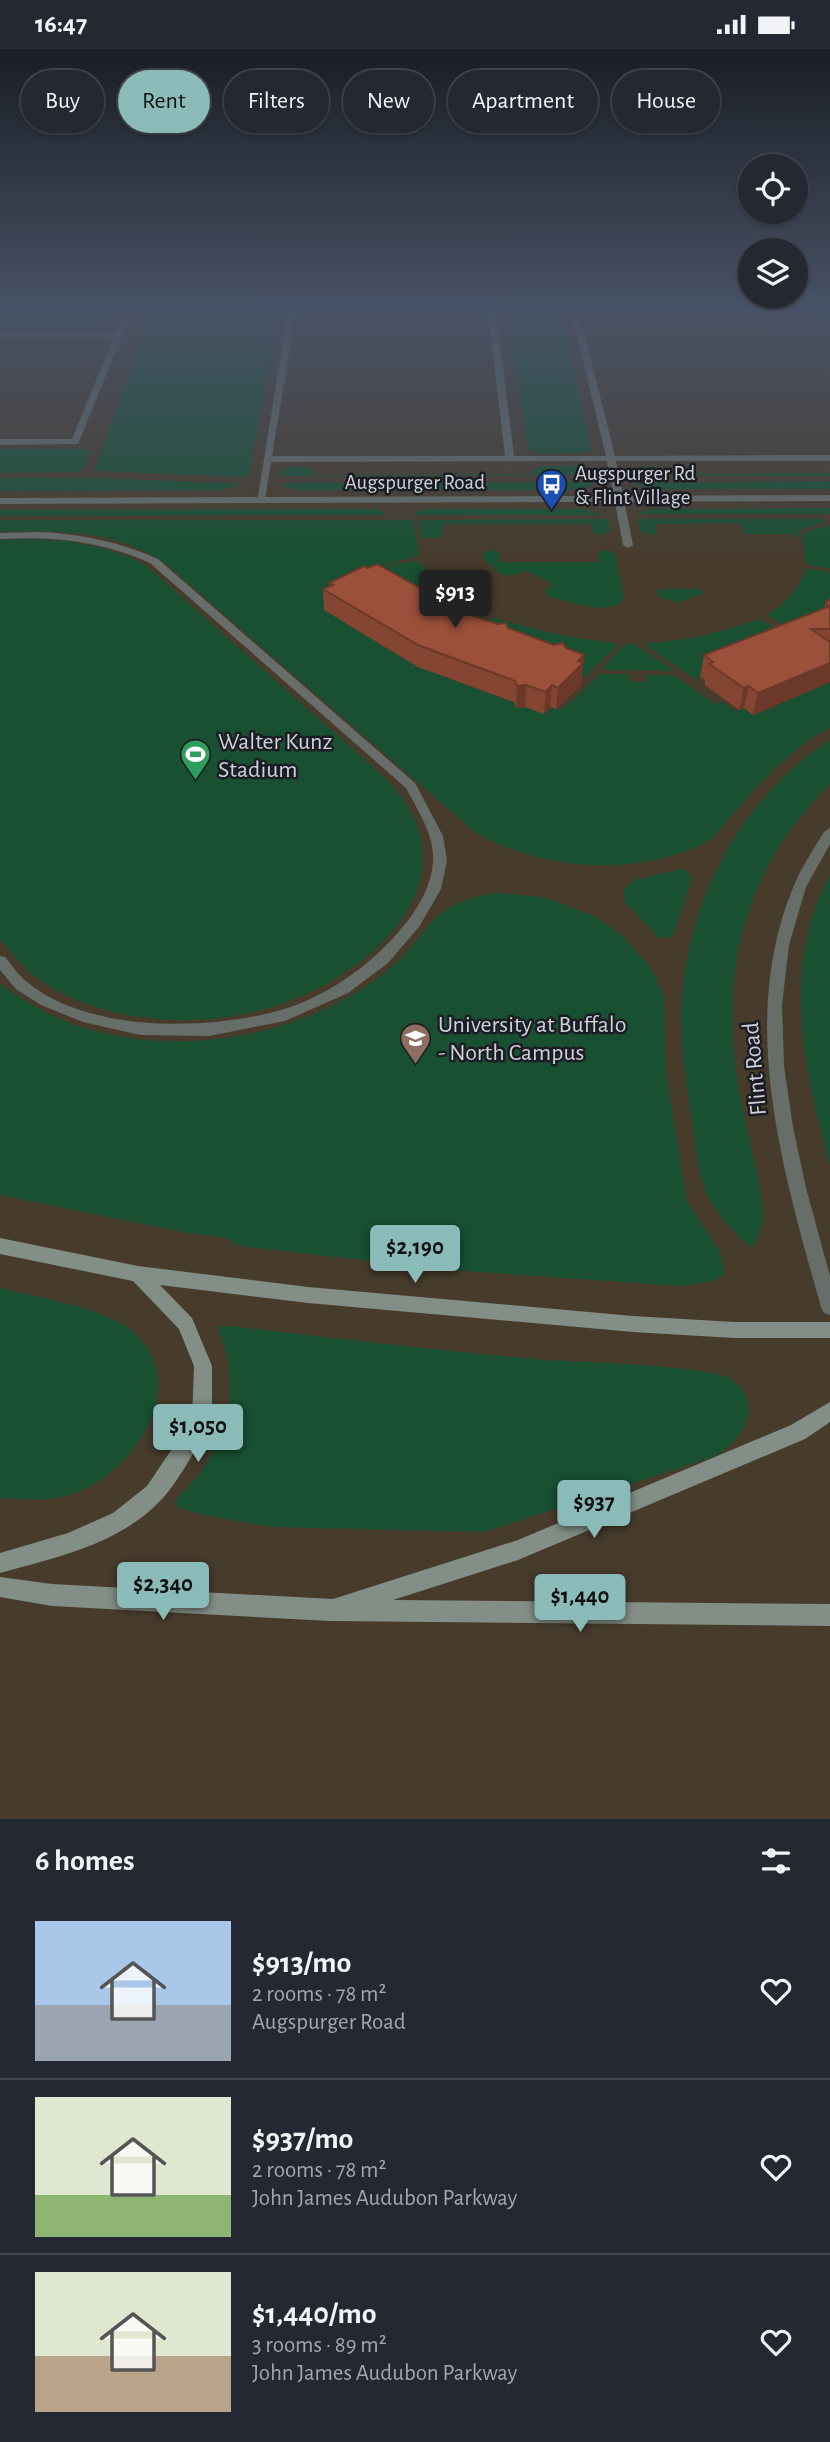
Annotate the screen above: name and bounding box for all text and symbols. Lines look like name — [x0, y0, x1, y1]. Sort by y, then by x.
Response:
text: 16:47 — [35, 11, 87, 37]
chip: Buy — [21, 70, 104, 133]
chip: Rent — [118, 70, 210, 133]
chip: Filters — [224, 70, 329, 133]
chip: New — [343, 70, 434, 133]
chip: Apartment — [448, 70, 598, 133]
chip: House — [612, 70, 720, 133]
map controls — [738, 154, 808, 308]
button: locate — [738, 154, 808, 224]
button: layers — [738, 238, 808, 308]
place label: Augspurger Rd & Flint Village — [575, 463, 695, 508]
bus stop icon: Augspurger Rd & Flint Village — [535, 468, 569, 512]
street label: Augspurger Road — [345, 472, 485, 493]
pin: $913 — [414, 571, 496, 630]
text: $913 — [435, 581, 475, 604]
place label: Walter Kunz Stadium — [218, 730, 332, 782]
sports icon: Walter Kunz Stadium — [178, 738, 212, 782]
place label: University at Buffalo - North Campus — [438, 1013, 627, 1065]
school or university icon: University at Buffalo - North Campus — [398, 1021, 432, 1065]
street label: Flint Road — [739, 1021, 771, 1117]
pin: $2,190 — [358, 1225, 472, 1285]
text: $2,190 — [386, 1236, 444, 1259]
pin: $1,050 — [141, 1405, 255, 1464]
text: $1,050 — [169, 1415, 227, 1438]
pin: $937 — [553, 1481, 635, 1540]
text: $937 — [573, 1491, 615, 1514]
pin: $2,340 — [106, 1563, 220, 1622]
text: $2,340 — [133, 1573, 193, 1596]
pin: $1,440 — [523, 1575, 637, 1634]
text: $1,440 — [550, 1585, 610, 1608]
icon: filters — [757, 1842, 795, 1880]
text: 6 homes — [35, 1846, 135, 1876]
text: $913/mo — [252, 1948, 351, 1978]
icon: home — [91, 1949, 175, 2033]
icon: heart — [757, 1972, 795, 2010]
text: 2 rooms · 78 m² — [252, 1983, 387, 2006]
text: Augspurger Road — [252, 2011, 406, 2034]
text: $937/mo — [252, 2124, 353, 2154]
icon: home — [91, 2125, 175, 2209]
icon: heart — [757, 2148, 795, 2186]
text: 2 rooms · 78 m² — [252, 2159, 387, 2182]
text: John James Audubon Parkway — [252, 2187, 517, 2210]
text: $1,440/mo — [252, 2299, 377, 2329]
icon: home — [91, 2300, 175, 2384]
icon: heart — [757, 2323, 795, 2361]
text: 3 rooms · 89 m² — [252, 2334, 387, 2357]
text: John James Audubon Parkway — [252, 2362, 517, 2385]

